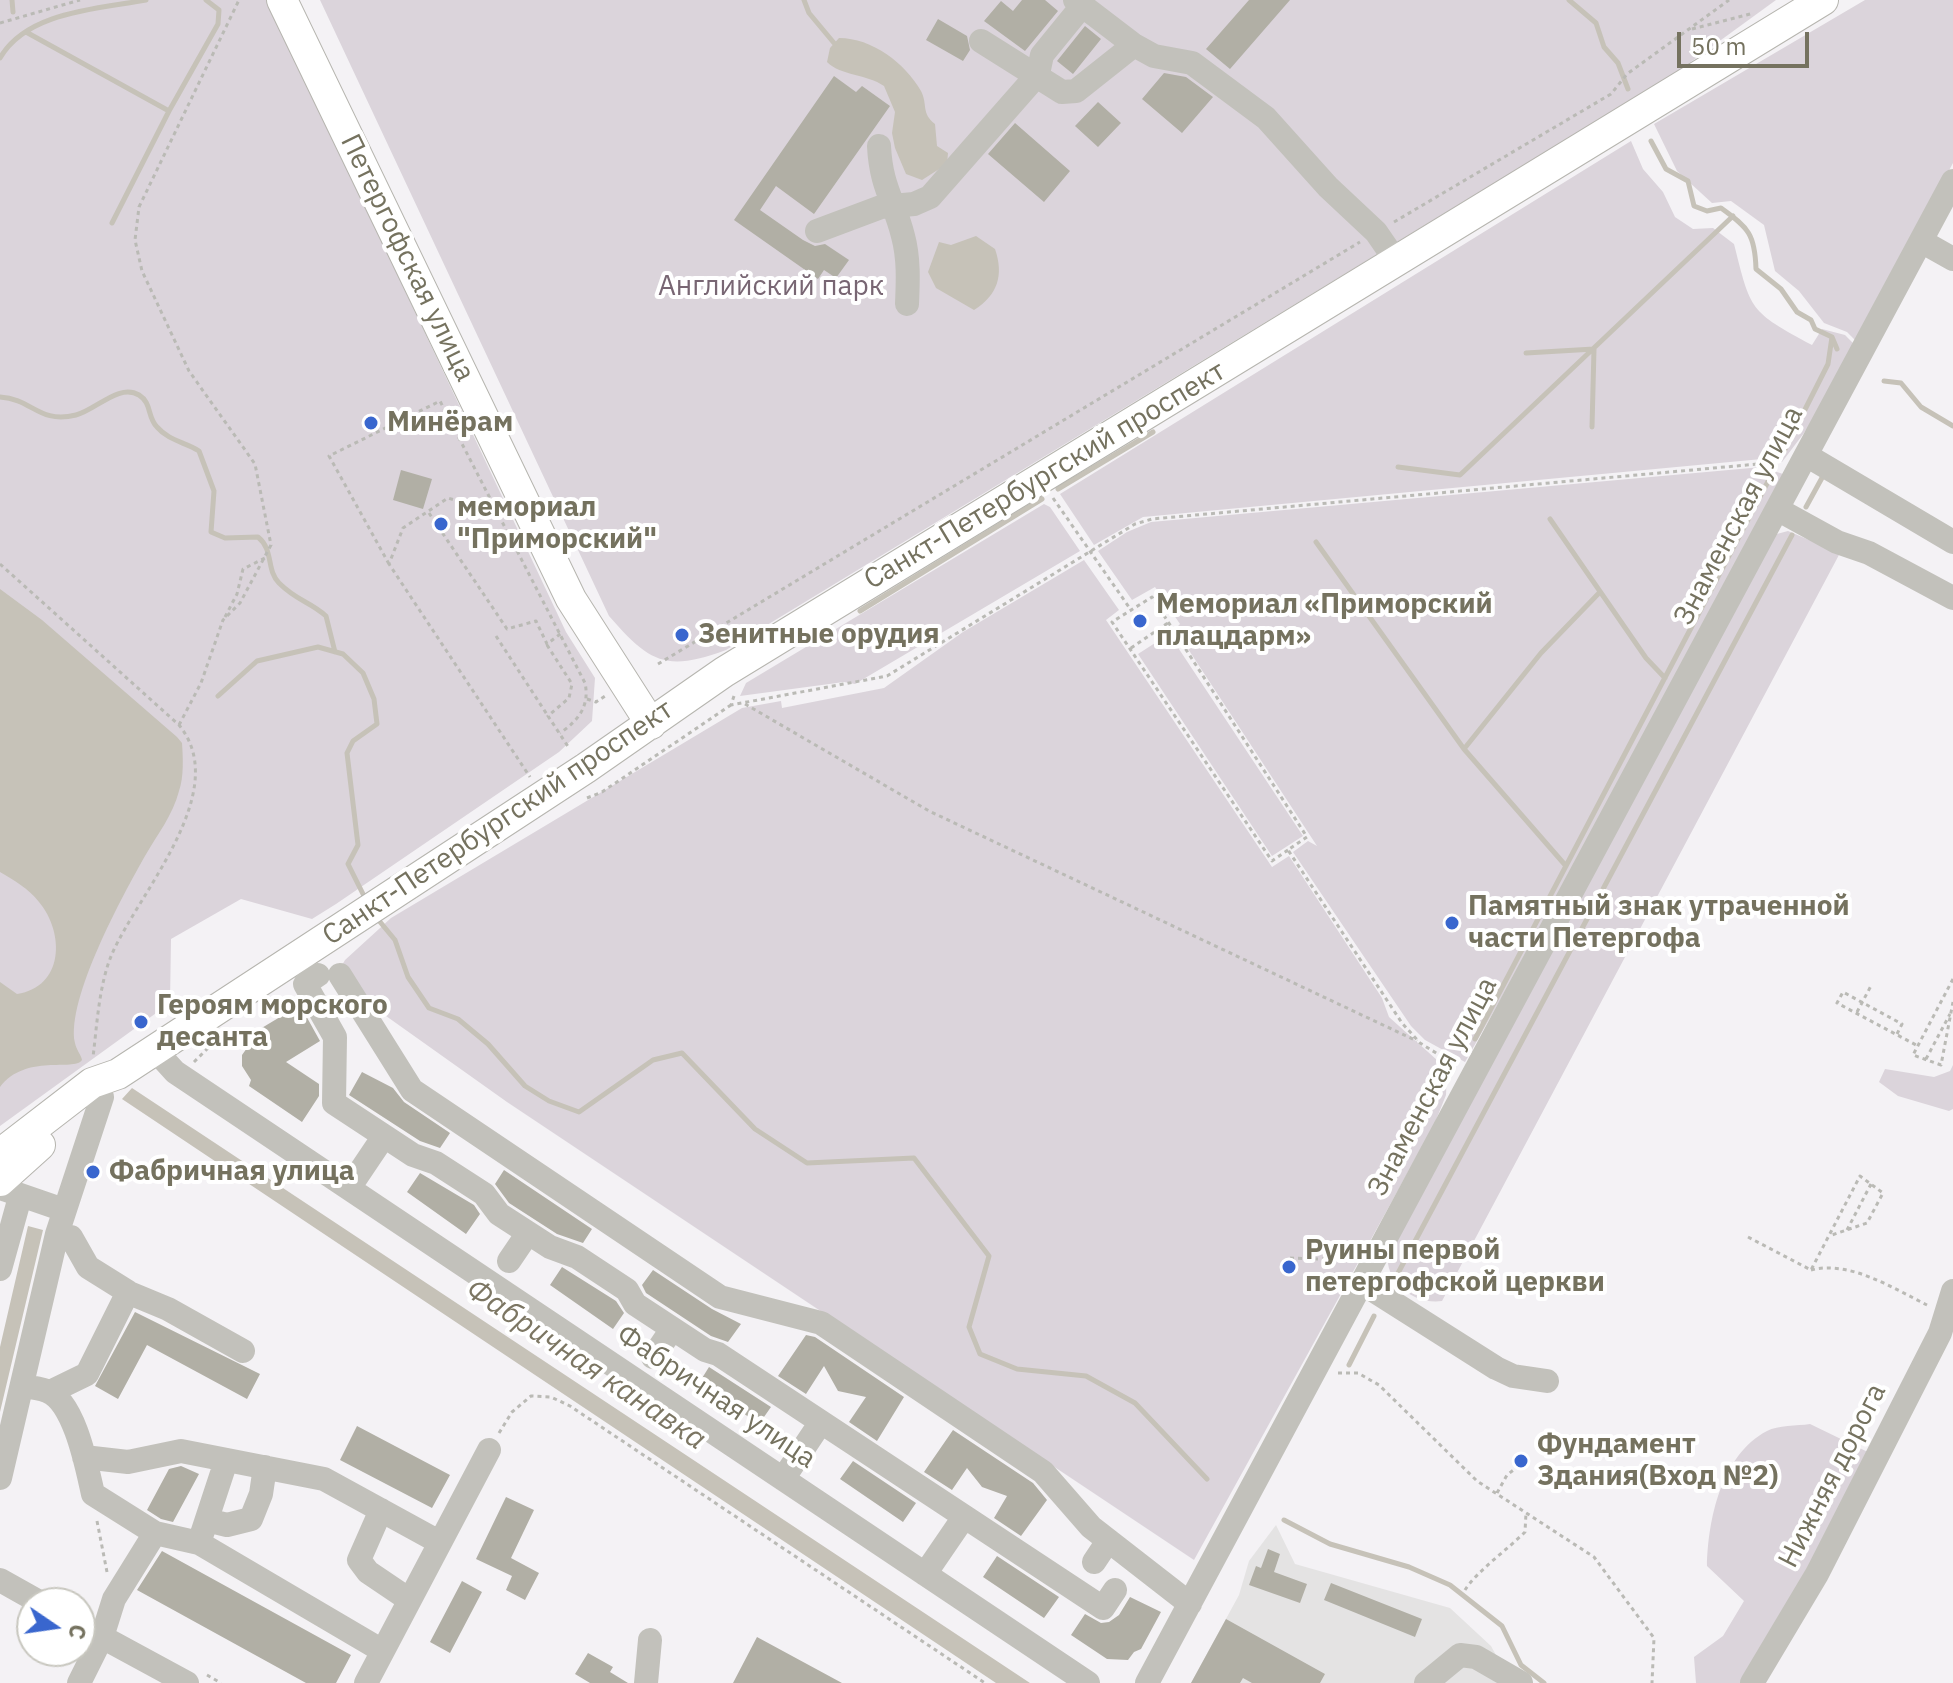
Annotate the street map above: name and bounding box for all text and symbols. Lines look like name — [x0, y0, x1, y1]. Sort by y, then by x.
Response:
scale bar — [1681, 16, 1813, 66]
text: 50 m — [1691, 30, 1746, 62]
street label: Петергофская улица — [333, 129, 481, 387]
park label: Английский парк — [658, 270, 884, 304]
street label: Санкт-Петербургский проспект — [858, 355, 1232, 597]
street label: Знаменская улица — [1667, 401, 1811, 631]
place label: Минёрам — [387, 406, 513, 440]
marker: Минёрам — [362, 414, 380, 432]
place label: мемориал "Приморский" — [457, 491, 657, 557]
marker: мемориал "Приморский" — [432, 515, 450, 533]
place label: Мемориал «Приморский плацдарм» — [1156, 588, 1493, 654]
marker: Мемориал «Приморский плацдарм» — [1131, 612, 1149, 630]
place label: Зенитные орудия — [698, 618, 940, 652]
marker: Зенитные орудия — [673, 626, 691, 644]
street label: Санкт-Петербургский проспект — [316, 693, 680, 953]
place label: Памятный знак утраченной части Петергофа — [1468, 890, 1850, 956]
marker: Памятный знак утраченной части Петергофа — [1443, 914, 1461, 932]
street label: Знаменская улица — [1361, 972, 1505, 1202]
place label: Героям морского десанта — [157, 989, 388, 1055]
marker: Героям морского десанта — [132, 1013, 150, 1031]
place label: Фабричная улица — [109, 1155, 355, 1189]
marker: Фабричная улица — [84, 1163, 102, 1181]
place label: Руины первой петергофской церкви — [1305, 1234, 1605, 1300]
marker: Руины первой петергофской церкви — [1280, 1258, 1298, 1276]
water label: Фабричная канавка — [460, 1272, 712, 1458]
street label: Фабричная улица — [610, 1318, 822, 1476]
street label: Нижняя дорога — [1772, 1378, 1894, 1574]
place label: Фундамент Здания(Вход №2) — [1537, 1428, 1779, 1494]
marker: Фундамент Здания(Вход №2) — [1512, 1452, 1530, 1470]
north arrow — [16, 1587, 96, 1667]
text: С — [62, 1622, 94, 1642]

